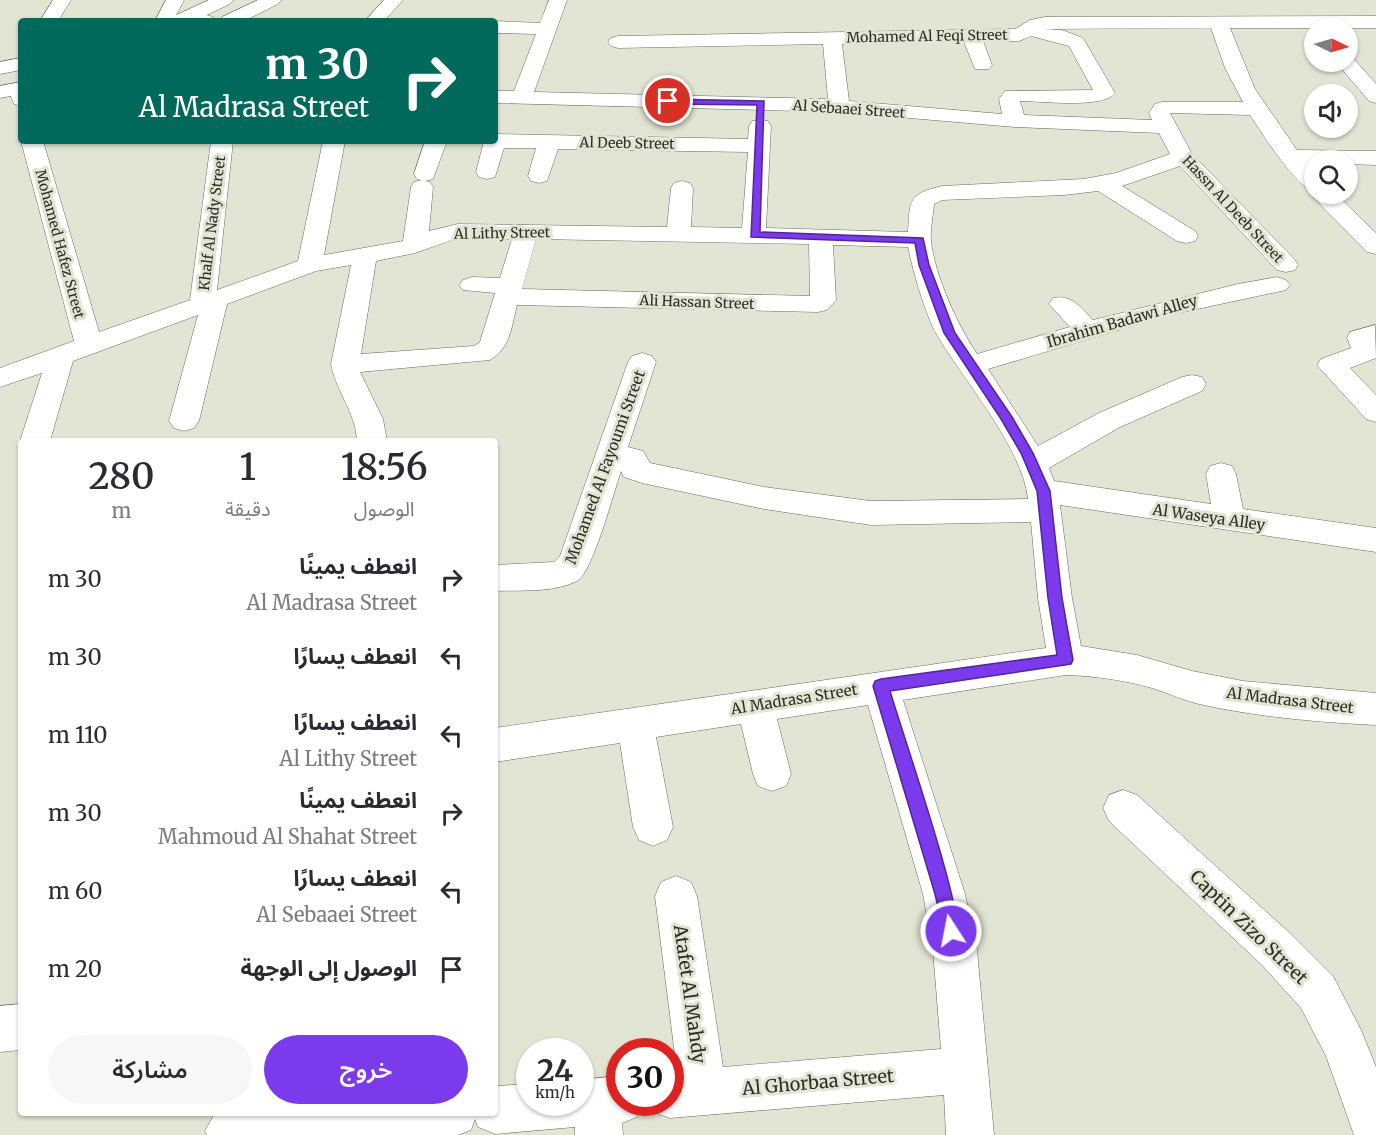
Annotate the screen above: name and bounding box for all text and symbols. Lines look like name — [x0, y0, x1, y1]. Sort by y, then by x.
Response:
north arrow — [1304, 18, 1358, 72]
map controls — [1304, 18, 1358, 204]
street label: Mohamed Al Feqi Street — [846, 26, 1008, 46]
text: 30 m — [265, 38, 369, 90]
icon: right — [390, 42, 468, 120]
pin — [642, 75, 693, 126]
icon: arrive — [651, 84, 684, 117]
button: sound — [1304, 84, 1358, 138]
text: Al Madrasa Street — [139, 90, 369, 124]
street label: Al Sebaaei Street — [791, 96, 906, 122]
street label: Al Deeb Street — [578, 133, 675, 153]
button: search — [1304, 150, 1358, 204]
street label: Hassn Al Deeb Street — [1179, 152, 1288, 267]
street label: Khalf Al Nady Street — [195, 154, 229, 291]
street label: Mohamed Hafez Street — [31, 167, 89, 321]
street label: Al Lithy Street — [453, 223, 551, 243]
street label: Ibrahim Badawi Alley — [1044, 290, 1200, 352]
street label: Ali Hassan Street — [638, 291, 755, 313]
street label: Mohamed Al Fayoumi Street — [561, 367, 649, 567]
text: 1 — [239, 445, 256, 490]
text: 18:56 — [341, 445, 428, 490]
text: 280 — [88, 454, 154, 499]
text: دقيقة — [225, 496, 270, 521]
text: الوصول — [354, 496, 415, 521]
text: m — [112, 498, 131, 523]
street label: Al Waseya Alley — [1150, 500, 1267, 534]
text: انعطف يمينًا — [299, 552, 417, 580]
icon: right — [435, 563, 468, 596]
text: 30 m — [48, 565, 102, 593]
text: Al Madrasa Street — [247, 590, 417, 615]
icon: left — [435, 641, 468, 674]
text: انعطف يسارًا — [294, 642, 417, 670]
text: 30 m — [48, 643, 102, 671]
street label: Al Madrasa Street — [728, 680, 859, 719]
street label: Al Madrasa Street — [1224, 683, 1355, 717]
text: انعطف يسارًا — [294, 708, 417, 736]
icon: left — [435, 719, 468, 752]
text: 110 m — [48, 721, 108, 749]
text: Al Lithy Street — [279, 746, 417, 771]
text: انعطف يمينًا — [299, 786, 417, 814]
icon: right — [435, 797, 468, 830]
text: 30 m — [48, 799, 102, 827]
text: Mahmoud Al Shahat Street — [158, 824, 417, 849]
text: انعطف يسارًا — [294, 864, 417, 892]
street label: Captin Zizo Street — [1185, 865, 1313, 989]
icon: left — [435, 875, 468, 908]
text: 60 m — [48, 877, 103, 905]
position arrow — [919, 899, 983, 963]
text: Al Sebaaei Street — [256, 902, 417, 927]
street label: Atafet Al Mahdy — [669, 922, 711, 1065]
icon: arrive — [435, 953, 468, 986]
text: الوصول إلى الوجهة — [240, 954, 417, 982]
text: 20 m — [48, 955, 102, 983]
button: مشاركة — [48, 1035, 252, 1104]
button: خروج — [264, 1035, 468, 1104]
speed limit sign: 30 — [606, 1038, 684, 1116]
text: 24 — [537, 1051, 573, 1089]
street label: Al Ghorbaa Street — [740, 1064, 895, 1100]
text: km/h — [535, 1083, 575, 1102]

